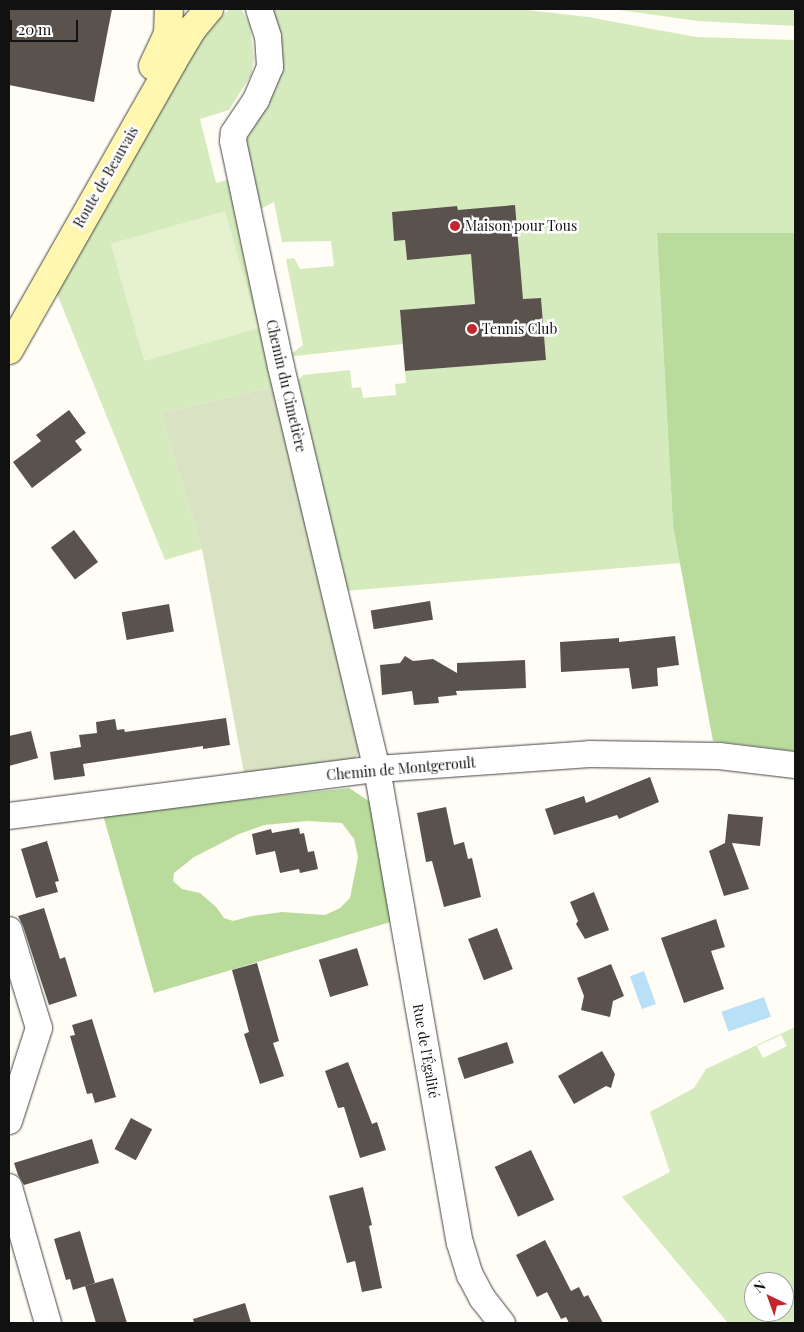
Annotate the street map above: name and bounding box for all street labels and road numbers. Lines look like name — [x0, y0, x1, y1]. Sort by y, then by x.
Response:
street label: Route de Beauvais — [70, 123, 142, 231]
street label: Chemin du Cimetière — [263, 318, 309, 454]
street label: Chemin de Montgeroult — [326, 754, 476, 784]
street label: Rue de l'Égalité — [409, 1002, 443, 1100]

